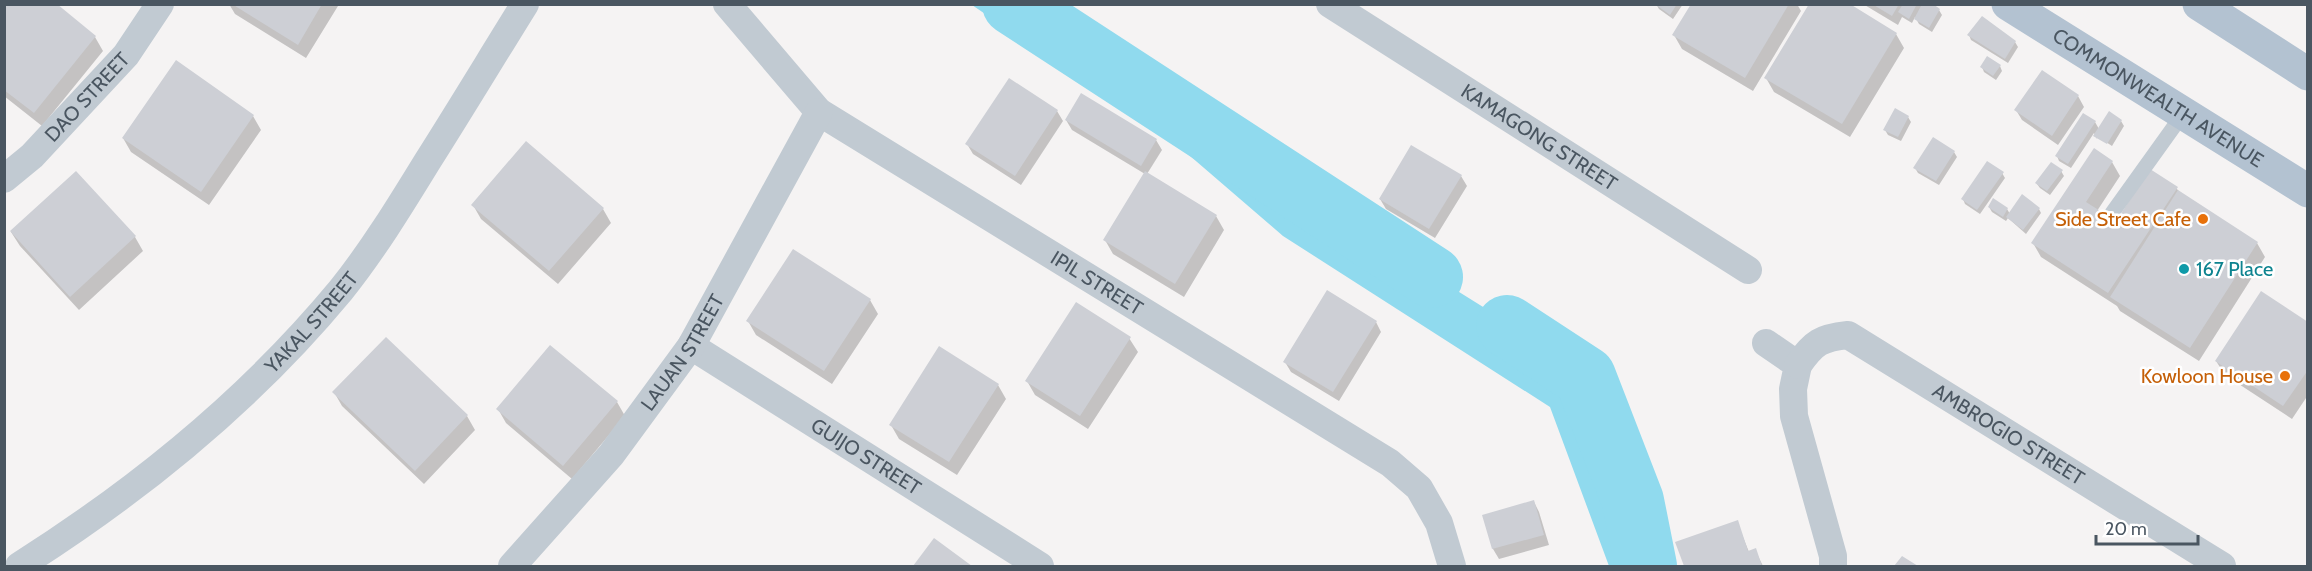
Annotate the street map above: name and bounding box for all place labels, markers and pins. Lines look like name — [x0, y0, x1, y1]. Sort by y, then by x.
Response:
place label: Side Street Cafe — [2055, 207, 2191, 231]
marker: Side Street Cafe — [2196, 212, 2210, 226]
place label: 167 Place — [2196, 257, 2273, 281]
marker: 167 Place — [2177, 262, 2191, 276]
place label: Kowloon House — [2141, 364, 2273, 388]
marker: Kowloon House — [2278, 369, 2292, 383]

